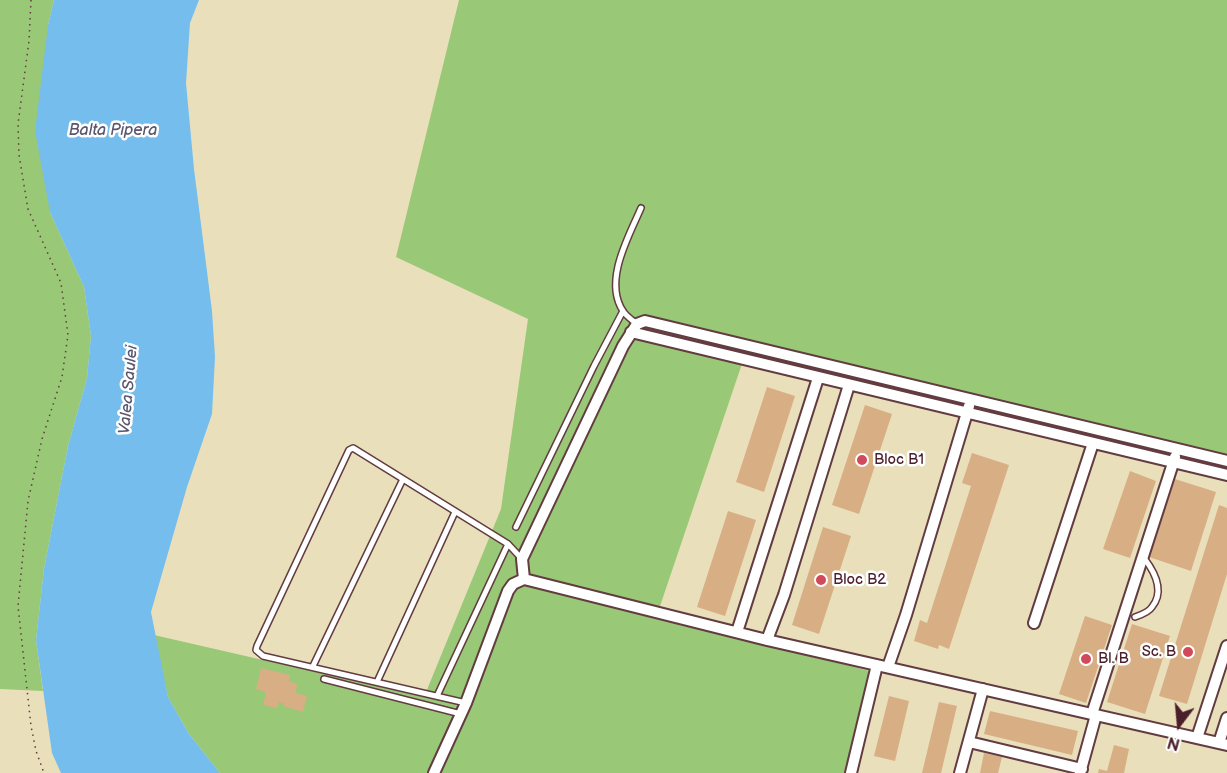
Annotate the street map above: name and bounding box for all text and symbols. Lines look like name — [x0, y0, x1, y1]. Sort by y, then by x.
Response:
water label: Balta Pipera — [69, 121, 157, 141]
water label: Valea Saulei — [116, 345, 142, 435]
place label: Bloc B1 — [874, 451, 924, 469]
marker: Bloc B1 — [855, 453, 869, 467]
place label: Bloc B2 — [833, 571, 886, 589]
marker: Bloc B2 — [814, 573, 828, 587]
place label: Sc. B — [1142, 643, 1176, 661]
marker: Sc. B — [1181, 645, 1195, 659]
place label: Bl. B — [1098, 650, 1129, 668]
marker: Bl. B — [1079, 652, 1093, 666]
north arrow — [1149, 695, 1209, 755]
text: N — [1165, 732, 1182, 754]

